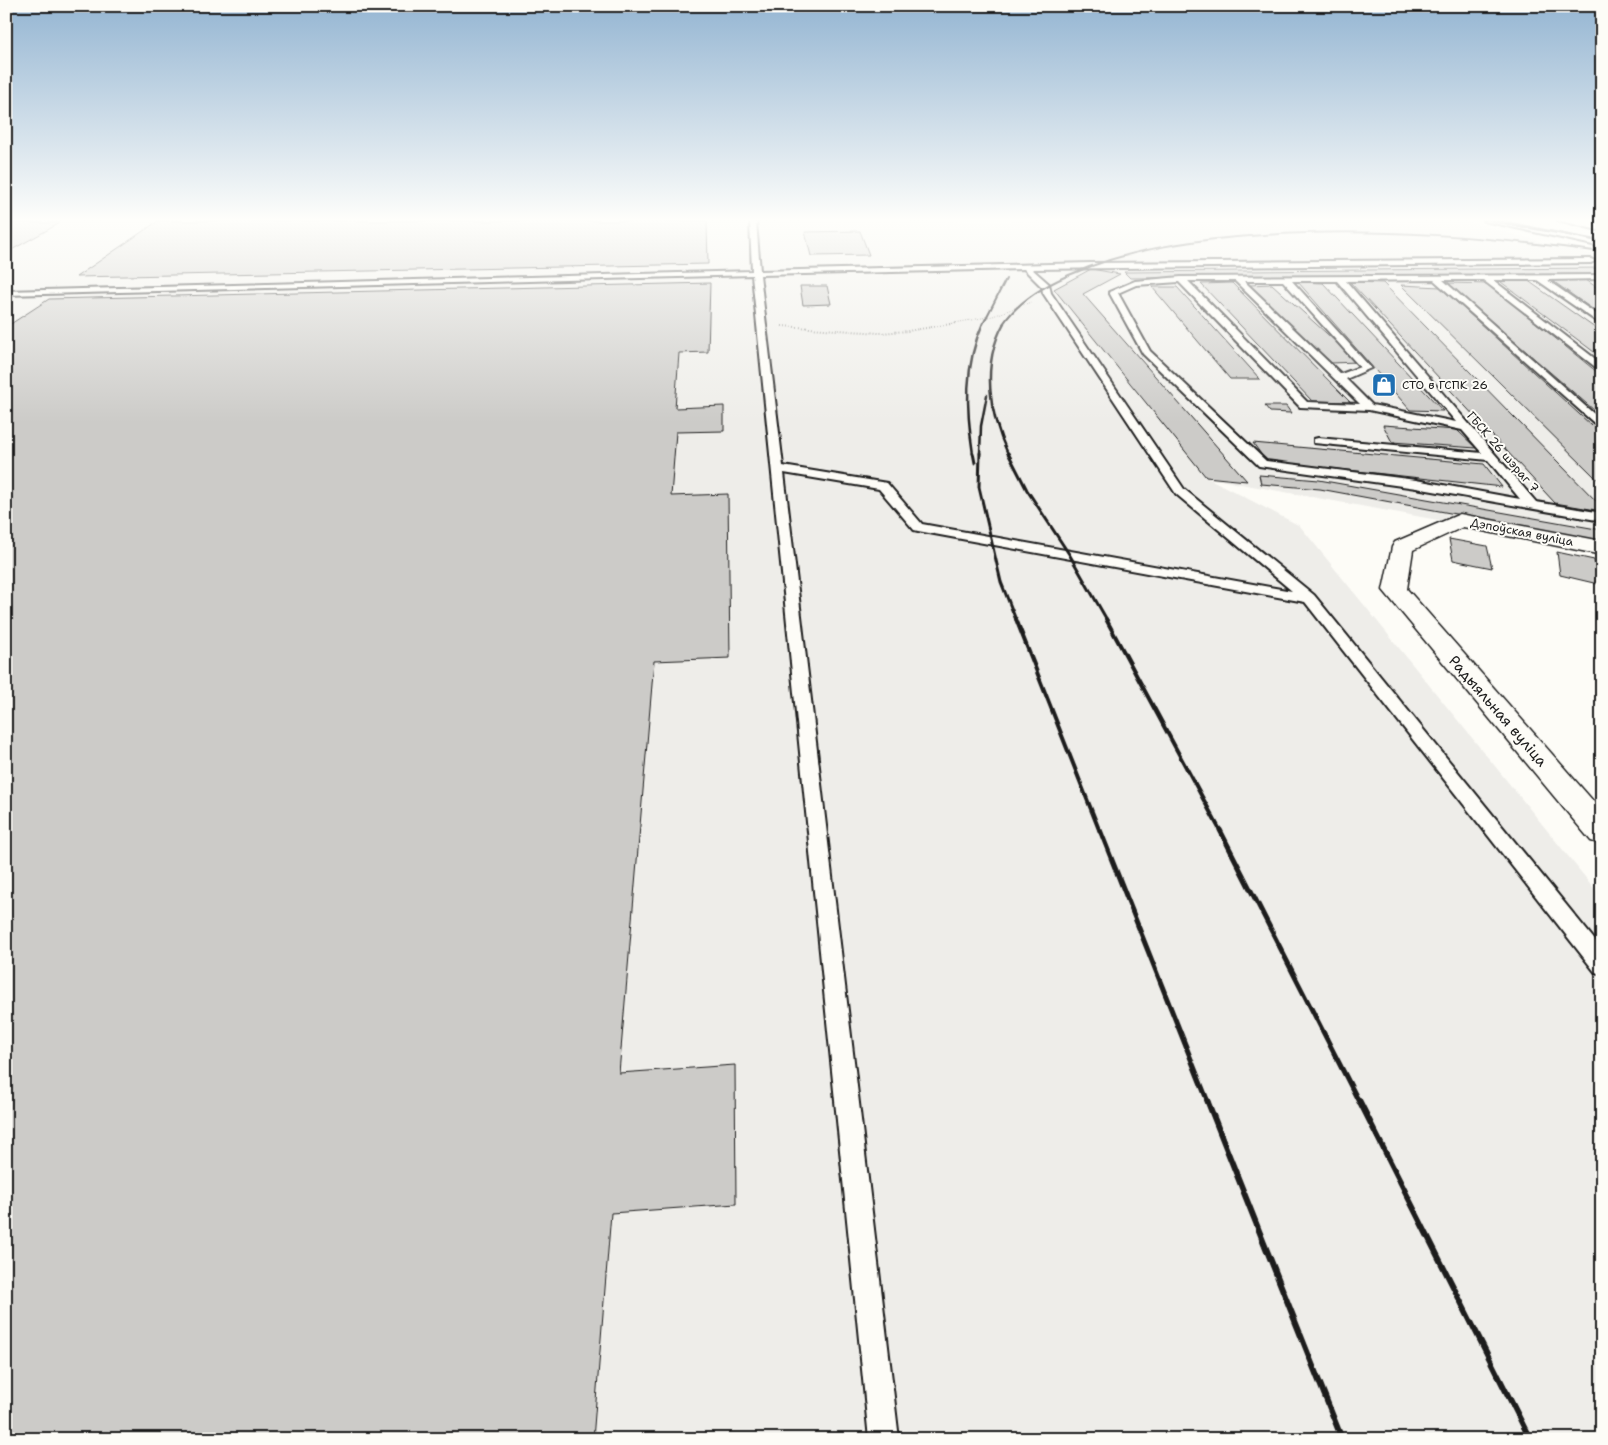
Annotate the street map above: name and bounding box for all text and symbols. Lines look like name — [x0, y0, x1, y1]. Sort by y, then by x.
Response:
shop icon: СТО в ГСПК 26 — [1371, 372, 1397, 398]
place label: СТО в ГСПК 26 — [1402, 377, 1488, 393]
street label: ГБСК 26 шэраг 7 — [1463, 408, 1543, 496]
street label: Дэпоўская вуліца — [1469, 514, 1575, 550]
street label: Радыяльная вуліца — [1444, 651, 1552, 771]

